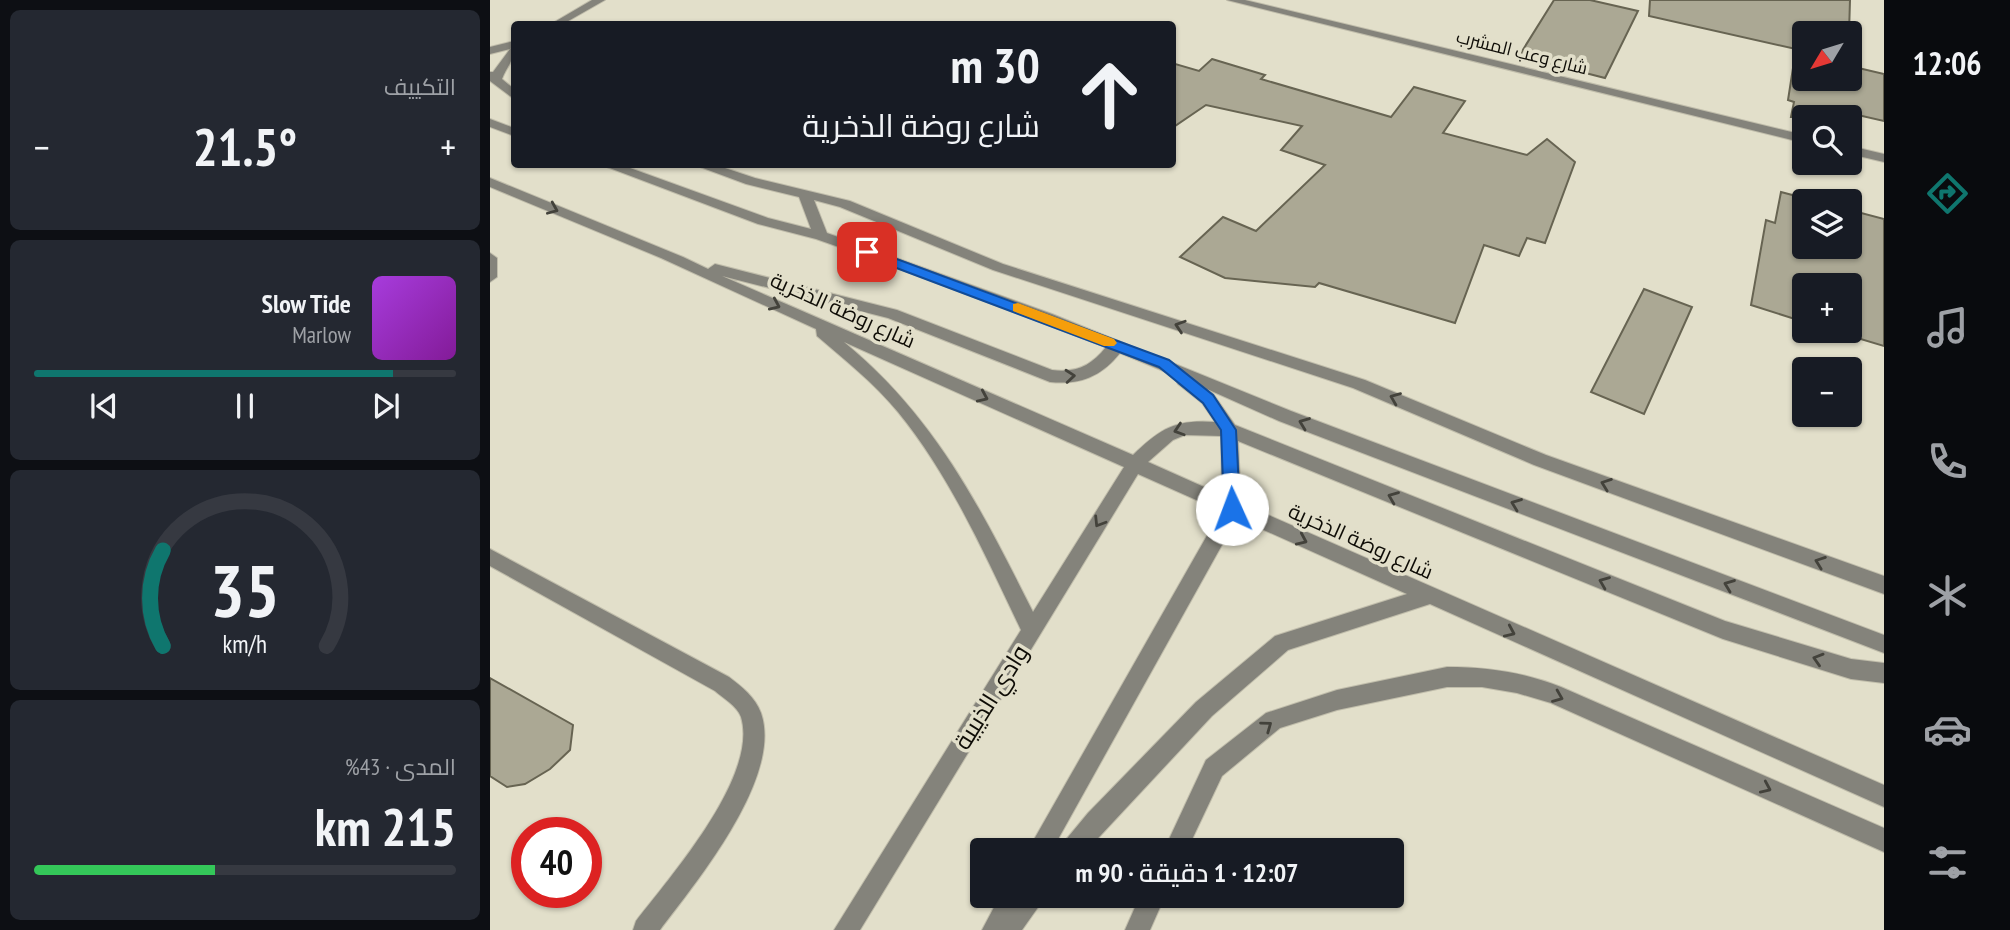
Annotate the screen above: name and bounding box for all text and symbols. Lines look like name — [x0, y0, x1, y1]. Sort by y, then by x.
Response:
north arrow — [1792, 21, 1862, 91]
map controls — [1792, 21, 1862, 427]
street label: شارع وعب المشرب — [1454, 25, 1590, 80]
text: 30 m — [951, 33, 1040, 97]
text: 12:06 — [1912, 42, 1982, 84]
icon: ahead — [1064, 49, 1155, 140]
text: التكييف — [384, 72, 456, 101]
text: شارع روضة الذخرية — [802, 104, 1040, 146]
button: search — [1792, 105, 1862, 175]
text: 21.5° — [193, 113, 297, 180]
text: − — [34, 122, 50, 171]
text: + — [440, 122, 456, 171]
icon: directions — [1923, 169, 1972, 218]
button: layers — [1792, 189, 1862, 259]
one-way arrow — [546, 201, 558, 215]
pin — [837, 222, 897, 282]
icon: arrive — [848, 233, 886, 271]
street label: شارع روضة الذخرية — [766, 266, 920, 355]
button: + — [1792, 273, 1862, 343]
text: Slow Tide — [261, 287, 351, 320]
one-way arrow — [767, 297, 780, 311]
icon: music — [1923, 303, 1972, 352]
text: Marlow — [292, 320, 351, 349]
one-way arrow — [1174, 320, 1186, 334]
button: − — [1792, 357, 1862, 427]
one-way arrow — [1065, 369, 1076, 384]
icon: previous — [85, 387, 123, 425]
icon: pause — [226, 387, 264, 425]
icon: next — [367, 387, 405, 425]
one-way arrow — [976, 388, 988, 402]
one-way arrow — [1390, 393, 1402, 407]
one-way arrow — [1298, 417, 1310, 431]
one-way arrow — [1174, 422, 1186, 436]
icon: phone — [1923, 437, 1972, 486]
position arrow — [1195, 472, 1269, 546]
one-way arrow — [1600, 478, 1613, 492]
one-way arrow — [1387, 492, 1399, 506]
street label: شارع روضة الذخرية — [1284, 497, 1438, 586]
one-way arrow — [1510, 498, 1523, 512]
one-way arrow — [1094, 514, 1107, 527]
one-way arrow — [1295, 532, 1307, 546]
text: 35 — [210, 542, 280, 636]
one-way arrow — [1814, 556, 1826, 570]
icon: climate — [1923, 571, 1972, 620]
one-way arrow — [1598, 577, 1610, 591]
one-way arrow — [1723, 580, 1735, 594]
one-way arrow — [1503, 624, 1515, 638]
text: km/h — [223, 628, 267, 660]
street label: وادي الذيبية — [947, 639, 1038, 757]
one-way arrow — [1812, 652, 1824, 667]
one-way arrow — [1551, 688, 1563, 702]
icon: car — [1923, 705, 1972, 754]
one-way arrow — [1260, 722, 1272, 734]
text: المدى · 43% — [345, 752, 456, 781]
one-way arrow — [1759, 780, 1772, 794]
text: 215 km — [315, 793, 456, 860]
speed limit sign: 40 — [511, 817, 602, 908]
icon: filters — [1923, 838, 1972, 887]
text: 12:07 · 1 دقيقة · 90 m — [1075, 856, 1299, 889]

